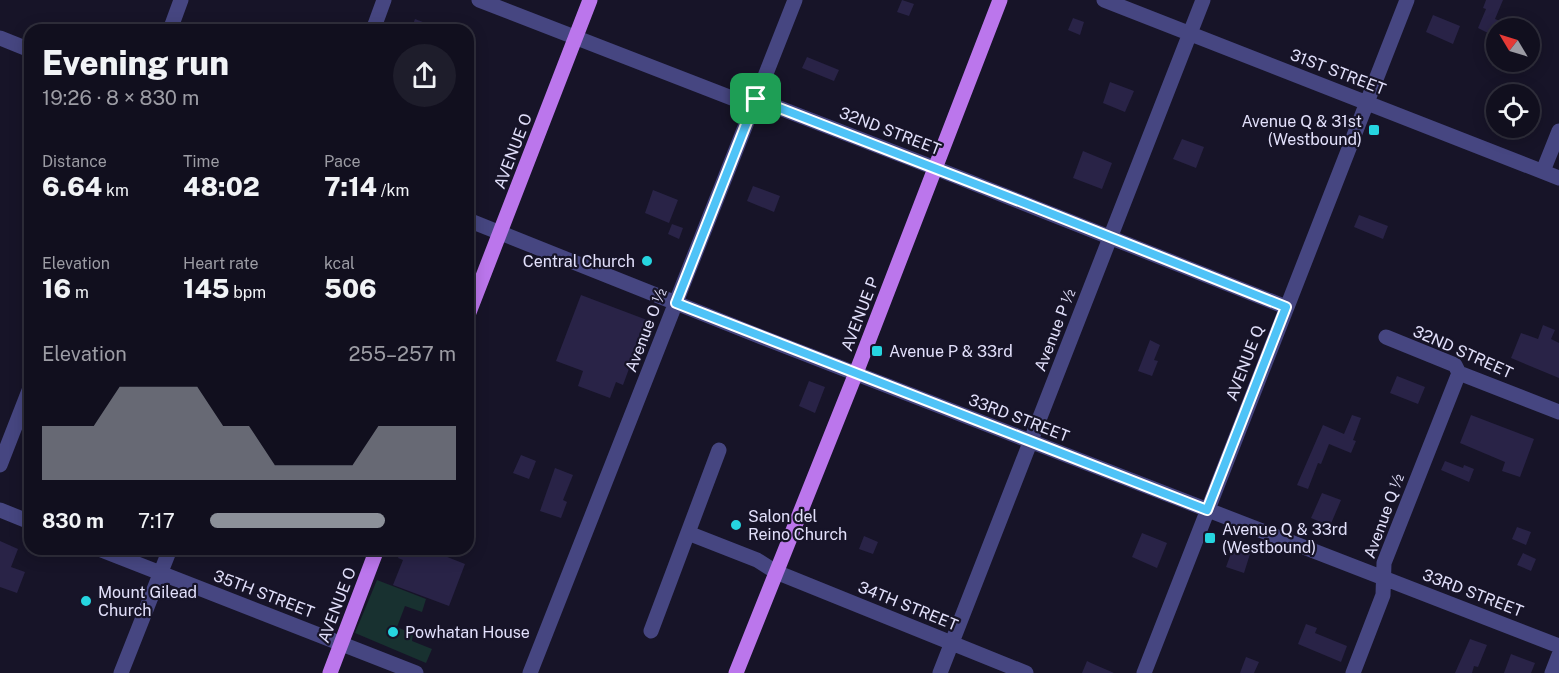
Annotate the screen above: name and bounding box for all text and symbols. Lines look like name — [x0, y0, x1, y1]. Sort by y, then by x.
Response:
north arrow — [1486, 18, 1540, 72]
map controls — [1486, 18, 1540, 138]
text: Evening run — [42, 44, 229, 82]
button: share — [393, 44, 456, 107]
street label: 31ST STREET — [1287, 45, 1389, 99]
pin — [730, 73, 781, 124]
icon: arrive — [739, 82, 772, 115]
button: locate — [1486, 84, 1540, 138]
text: 19:26 · 8 × 830 m — [42, 86, 199, 110]
street label: 32ND STREET — [837, 103, 944, 159]
street label: AVENUE O — [490, 111, 536, 191]
place label: Avenue Q & 31st (Westbound) — [1241, 112, 1362, 149]
marker: Avenue Q & 31st (Westbound) — [1367, 123, 1381, 137]
text: Distance — [42, 152, 107, 171]
text: Time — [183, 152, 219, 171]
text: Pace — [324, 152, 361, 171]
text: 6.64 — [42, 171, 102, 202]
text: 48:02 — [183, 171, 260, 202]
text: 7:14 — [324, 171, 377, 202]
text: km — [102, 181, 129, 200]
text: /km — [377, 181, 409, 200]
place label: Central Church — [523, 252, 635, 271]
text: Elevation — [42, 254, 110, 273]
text: Heart rate — [183, 254, 259, 273]
text: kcal — [324, 254, 355, 273]
marker: Central Church — [640, 254, 654, 268]
text: 16 — [42, 273, 71, 304]
text: 145 — [183, 273, 229, 304]
text: 506 — [324, 273, 377, 304]
street label: AVENUE P — [837, 274, 883, 354]
text: m — [71, 283, 89, 302]
text: bpm — [229, 283, 266, 302]
street label: Avenue O ½ — [621, 285, 671, 375]
street label: Avenue P ½ — [1031, 286, 1079, 374]
street label: 32ND STREET — [1410, 322, 1516, 383]
street label: AVENUE Q — [1222, 323, 1268, 403]
text: Elevation — [42, 342, 127, 366]
text: 255–257 m — [348, 342, 456, 366]
place label: Avenue P & 33rd — [889, 342, 1013, 361]
marker: Avenue P & 33rd — [870, 344, 884, 358]
street label: 33RD STREET — [966, 390, 1073, 446]
street label: Avenue Q ½ — [1360, 471, 1408, 561]
place label: Salon del Reino Church — [748, 507, 847, 544]
text: 830 m — [42, 509, 104, 533]
text: 7:17 — [138, 509, 175, 533]
marker: Salon del Reino Church — [729, 518, 743, 532]
place label: Avenue Q & 33rd (Westbound) — [1222, 520, 1348, 557]
marker: Avenue Q & 33rd (Westbound) — [1203, 531, 1217, 545]
street label: AVENUE O — [314, 565, 360, 645]
street label: 33RD STREET — [1420, 565, 1527, 621]
street label: 35TH STREET — [211, 566, 318, 622]
street label: 34TH STREET — [855, 577, 961, 635]
place label: Mount Gilead Church — [98, 583, 197, 620]
marker: Mount Gilead Church — [79, 594, 93, 608]
place label: Powhatan House — [405, 623, 530, 642]
marker: Powhatan House — [386, 625, 400, 639]

